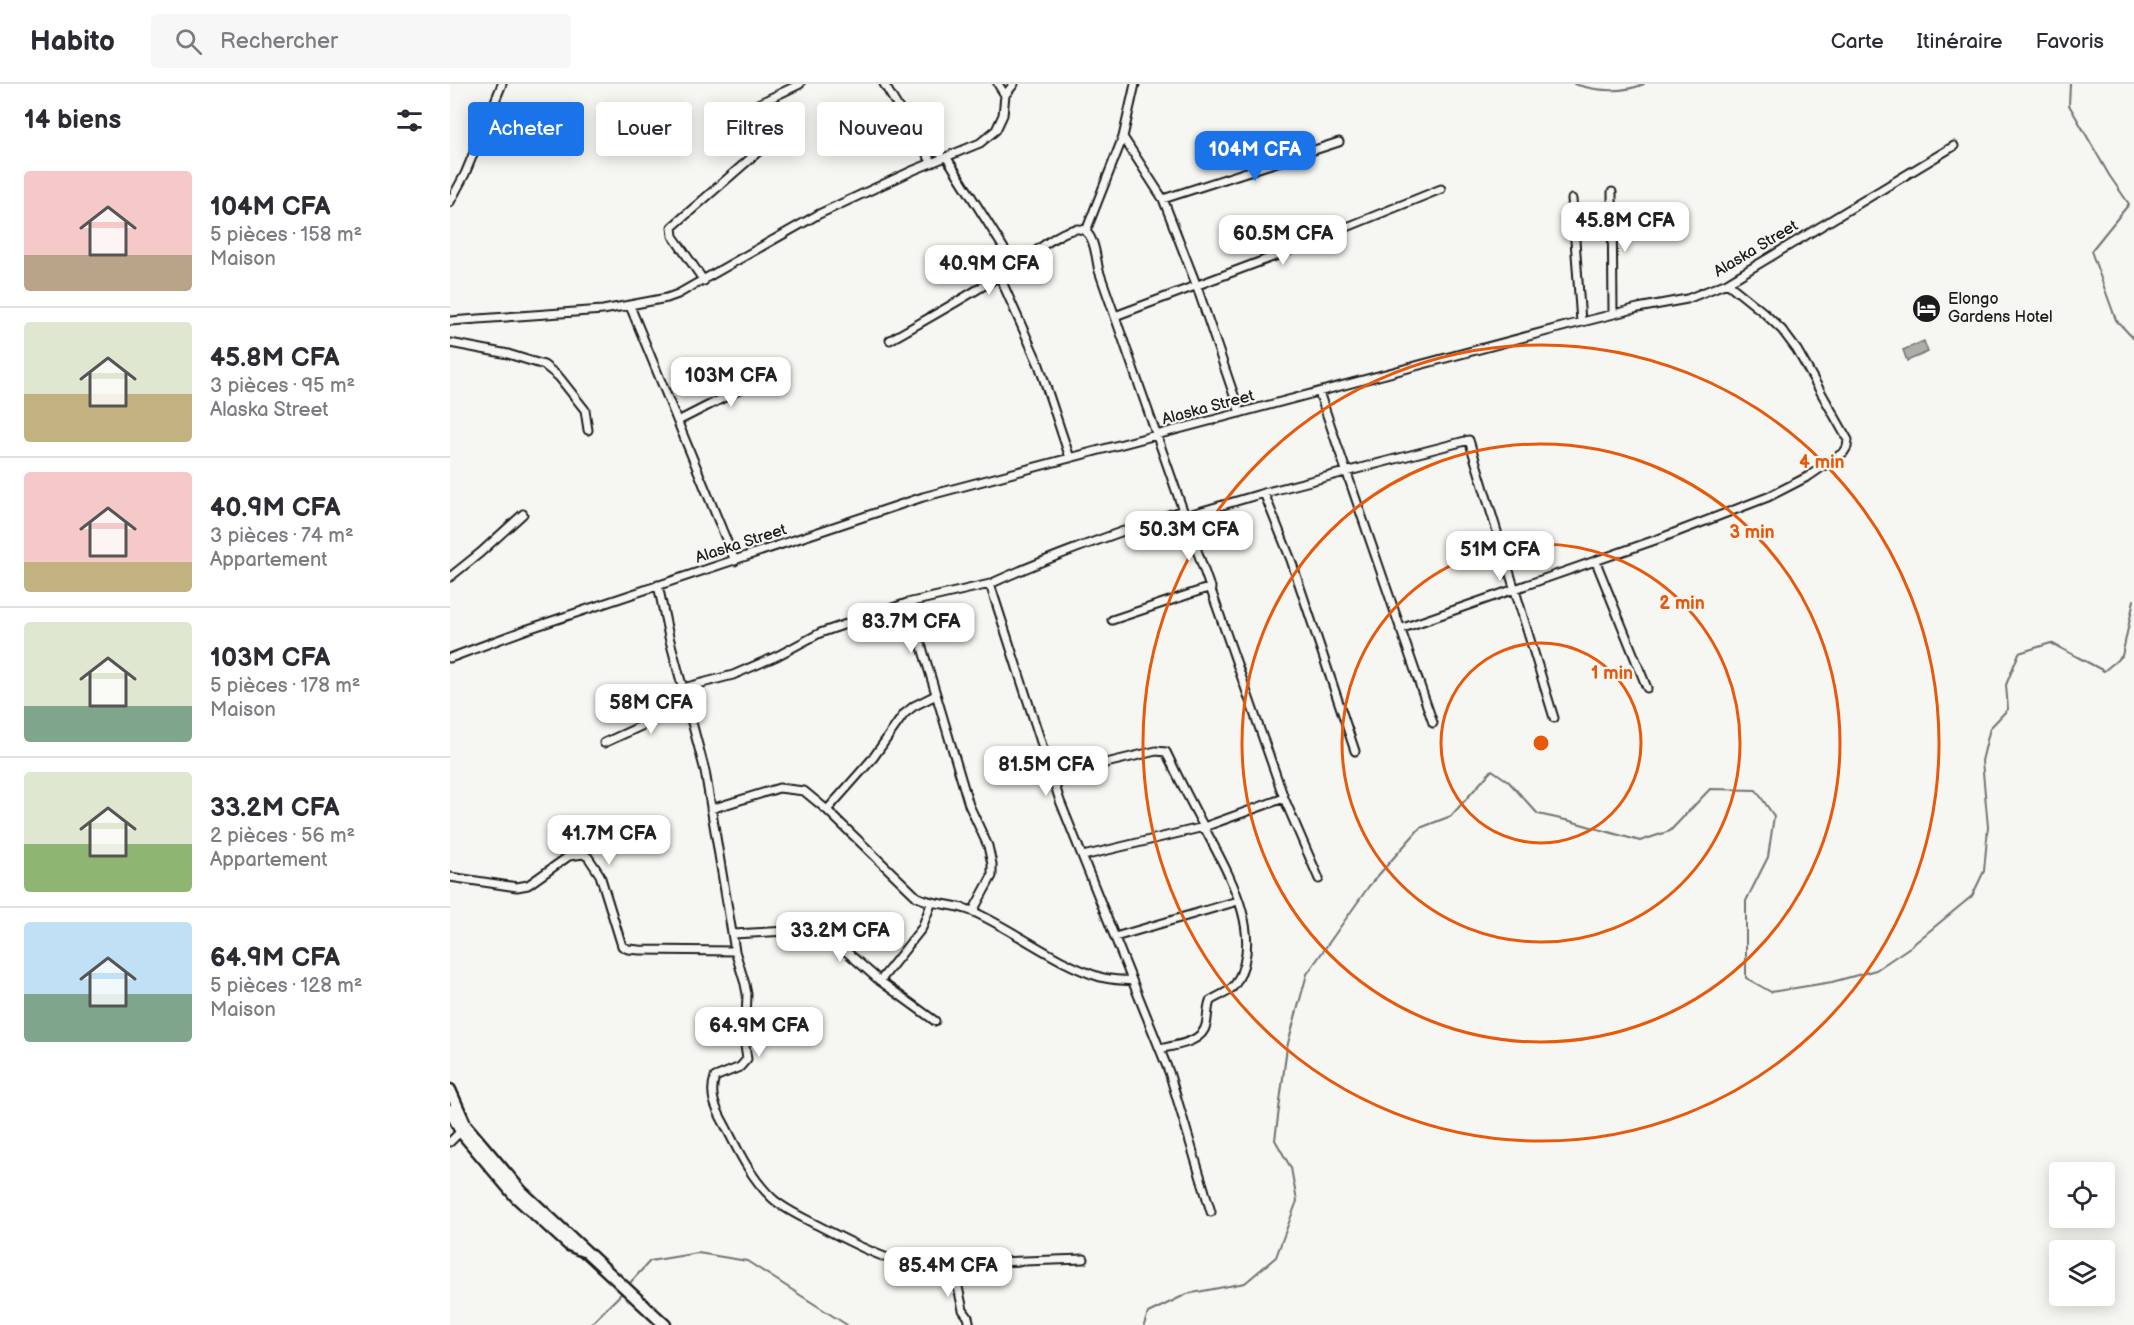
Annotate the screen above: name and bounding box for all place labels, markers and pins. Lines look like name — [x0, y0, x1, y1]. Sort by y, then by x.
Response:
pin: 104M CFA — [1193, 131, 1317, 182]
pin: 45.8M CFA — [1556, 202, 1694, 253]
pin: 60.5M CFA — [1214, 215, 1352, 266]
pin: 40.9M CFA — [920, 245, 1058, 296]
place label: Elongo Gardens Hotel — [1948, 290, 2053, 327]
hotel icon: Elongo Gardens Hotel — [1911, 292, 1943, 324]
pin: 103M CFA — [669, 357, 793, 408]
pin: 50.3M CFA — [1120, 511, 1258, 562]
pin: 51M CFA — [1445, 531, 1555, 582]
pin: 83.7M CFA — [842, 603, 980, 654]
pin: 58M CFA — [596, 684, 706, 735]
centre of rings — [1531, 733, 1551, 753]
pin: 81.5M CFA — [977, 746, 1115, 797]
pin: 41.7M CFA — [540, 815, 678, 866]
pin: 33.2M CFA — [771, 912, 909, 963]
pin: 64.9M CFA — [690, 1007, 828, 1058]
pin: 85.4M CFA — [879, 1247, 1017, 1298]

